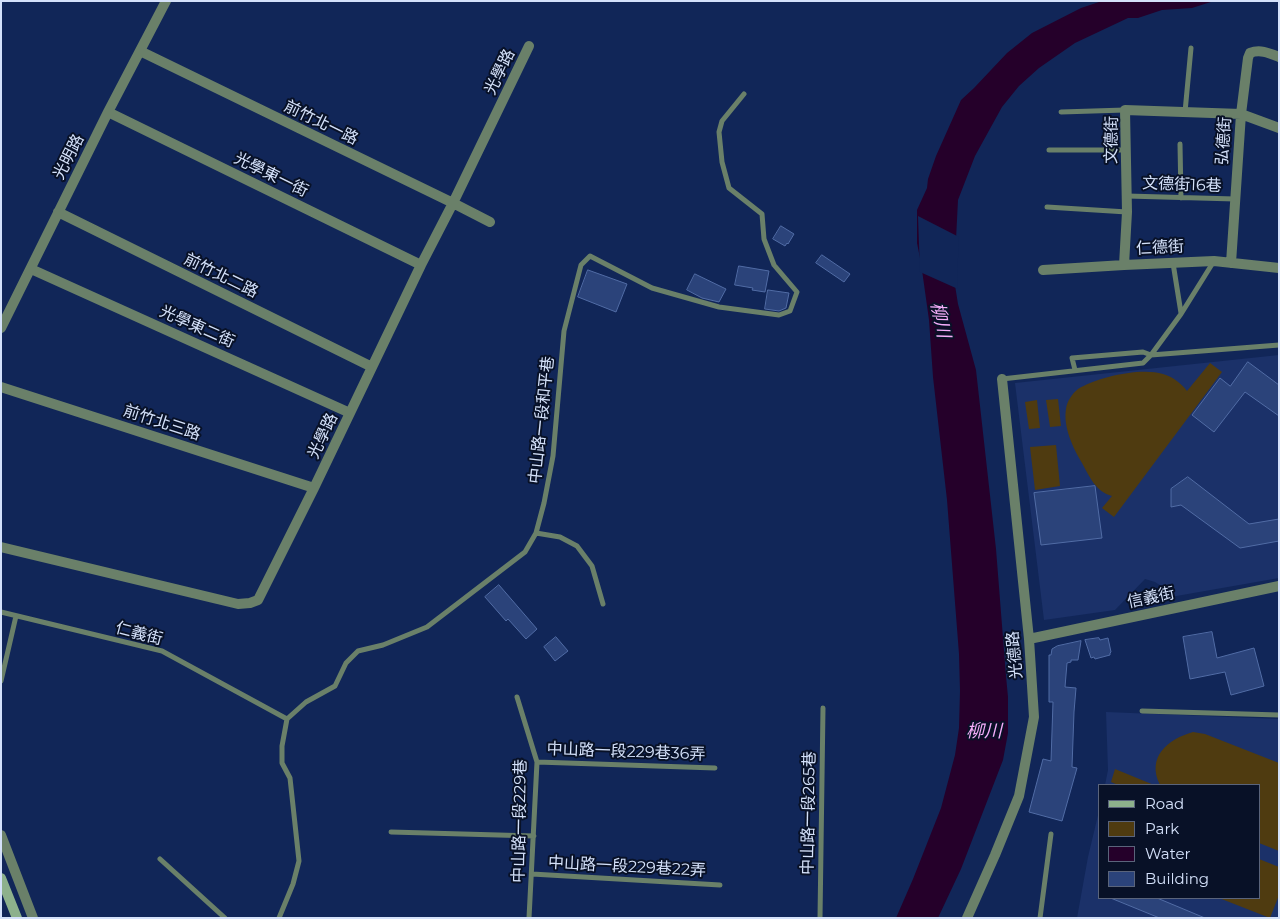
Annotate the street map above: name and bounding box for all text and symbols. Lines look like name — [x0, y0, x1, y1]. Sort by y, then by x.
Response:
street label: 光學路 — [481, 46, 519, 98]
street label: 前竹北一路 — [281, 97, 361, 149]
street label: 文德街 — [1102, 116, 1122, 164]
street label: 弘德街 — [1213, 116, 1235, 166]
street label: 光明路 — [50, 131, 88, 183]
street label: 光學東一街 — [231, 149, 311, 201]
street label: 文德街16巷 — [1142, 174, 1222, 196]
street label: 仁德街 — [1136, 237, 1184, 259]
street label: 前竹北二路 — [181, 250, 261, 302]
water label: 柳川 — [926, 300, 954, 340]
street label: 光學東二街 — [157, 302, 237, 352]
street label: 中山路一段和平巷 — [526, 355, 558, 485]
street label: 前竹北三路 — [121, 402, 203, 444]
street label: 光學路 — [304, 410, 342, 462]
street label: 信義街 — [1126, 584, 1176, 612]
street label: 仁義街 — [113, 619, 165, 649]
street label: 光德路 — [1003, 630, 1027, 680]
water label: 柳川 — [966, 721, 1002, 743]
street label: 中山路一段229巷36弄 — [546, 740, 706, 764]
street label: 中山路一段265巷 — [798, 751, 820, 875]
street label: 中山路一段229巷 — [509, 759, 531, 883]
legend — [1098, 784, 1260, 899]
text: Road — [1145, 794, 1184, 813]
text: Park — [1145, 819, 1179, 838]
text: Water — [1145, 844, 1191, 863]
street label: 中山路一段229巷22弄 — [548, 853, 706, 881]
text: Building — [1145, 869, 1209, 888]

